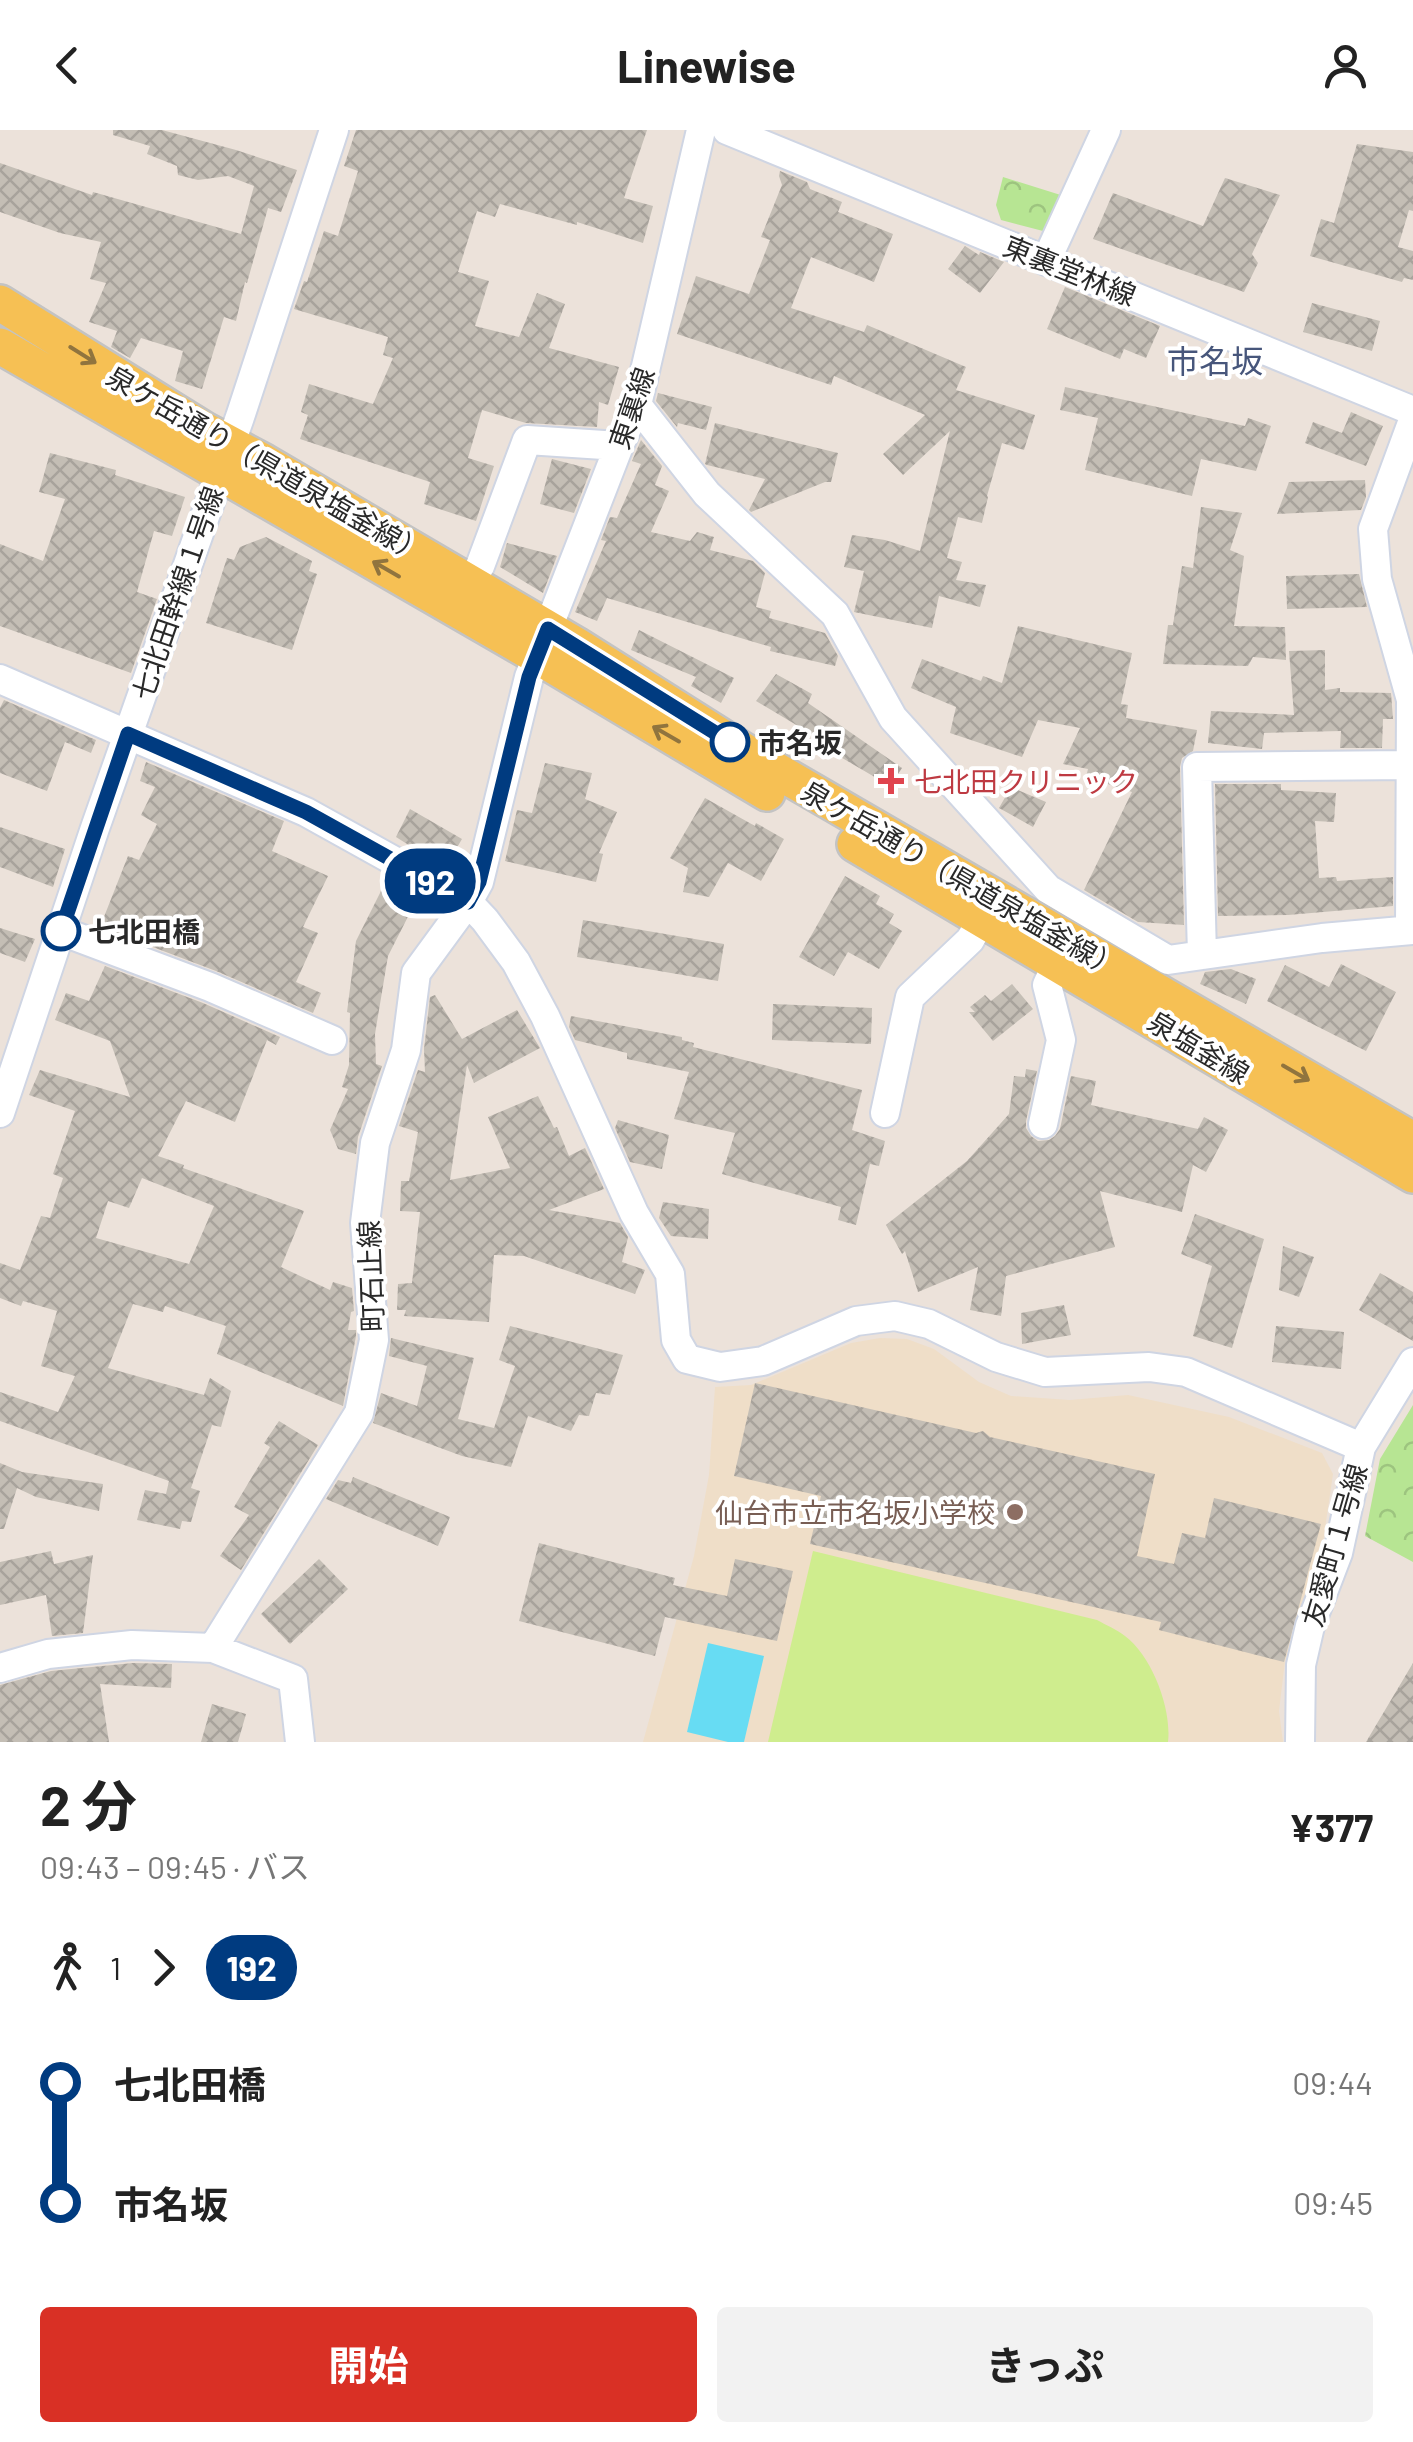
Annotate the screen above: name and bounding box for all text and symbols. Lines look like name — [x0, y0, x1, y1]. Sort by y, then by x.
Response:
icon: back — [40, 38, 95, 93]
text: Linewise — [617, 38, 796, 92]
icon: person — [1318, 38, 1373, 93]
street label: 東裏堂林線 — [999, 228, 1141, 312]
district label: 市名坂 — [1167, 341, 1263, 379]
one-way arrow — [68, 345, 97, 365]
street label: 泉ケ岳通り（県道泉塩釜線） — [101, 358, 433, 570]
street label: 東裏線 — [601, 363, 661, 453]
street label: 七北田幹線１号線 — [124, 482, 230, 704]
one-way arrow — [372, 559, 401, 579]
marker: 市名坂 — [711, 723, 749, 761]
one-way arrow — [652, 724, 681, 744]
place label: 市名坂 — [758, 725, 842, 759]
place label: 七北田クリニック — [914, 764, 1138, 798]
marker: 七北田クリニック — [878, 768, 904, 794]
street label: 泉ケ岳通り（県道泉塩釜線） — [796, 773, 1128, 985]
line badge: 192 — [372, 848, 488, 914]
text: 192 — [405, 860, 455, 902]
marker: 七北田橋 — [42, 912, 80, 950]
place label: 七北田橋 — [88, 914, 200, 948]
street label: 泉塩釜線 — [1142, 1004, 1256, 1090]
one-way arrow — [1281, 1063, 1310, 1083]
street label: 町石止線 — [351, 1219, 389, 1333]
street label: 友愛町１号線 — [1295, 1460, 1373, 1630]
place label: 仙台市立市名坂小学校 — [715, 1495, 995, 1529]
marker: 仙台市立市名坂小学校 — [1004, 1501, 1026, 1523]
text: 2 分 — [40, 1771, 137, 1837]
text: ¥377 — [1289, 1804, 1373, 1850]
text: 09:43 – 09:45 · バス — [40, 1847, 310, 1885]
icon: walk — [40, 1940, 95, 1995]
icon: forward — [136, 1940, 191, 1995]
text: 192 — [226, 1946, 277, 1988]
text: 1 — [110, 1948, 121, 1986]
text: 七北田橋 — [114, 2061, 266, 2107]
text: 09:44 — [1292, 2063, 1373, 2101]
text: 市名坂 — [114, 2181, 228, 2227]
text: 09:45 — [1293, 2183, 1373, 2221]
button: 開始 — [40, 2307, 697, 2422]
button: きっぷ — [717, 2307, 1373, 2422]

